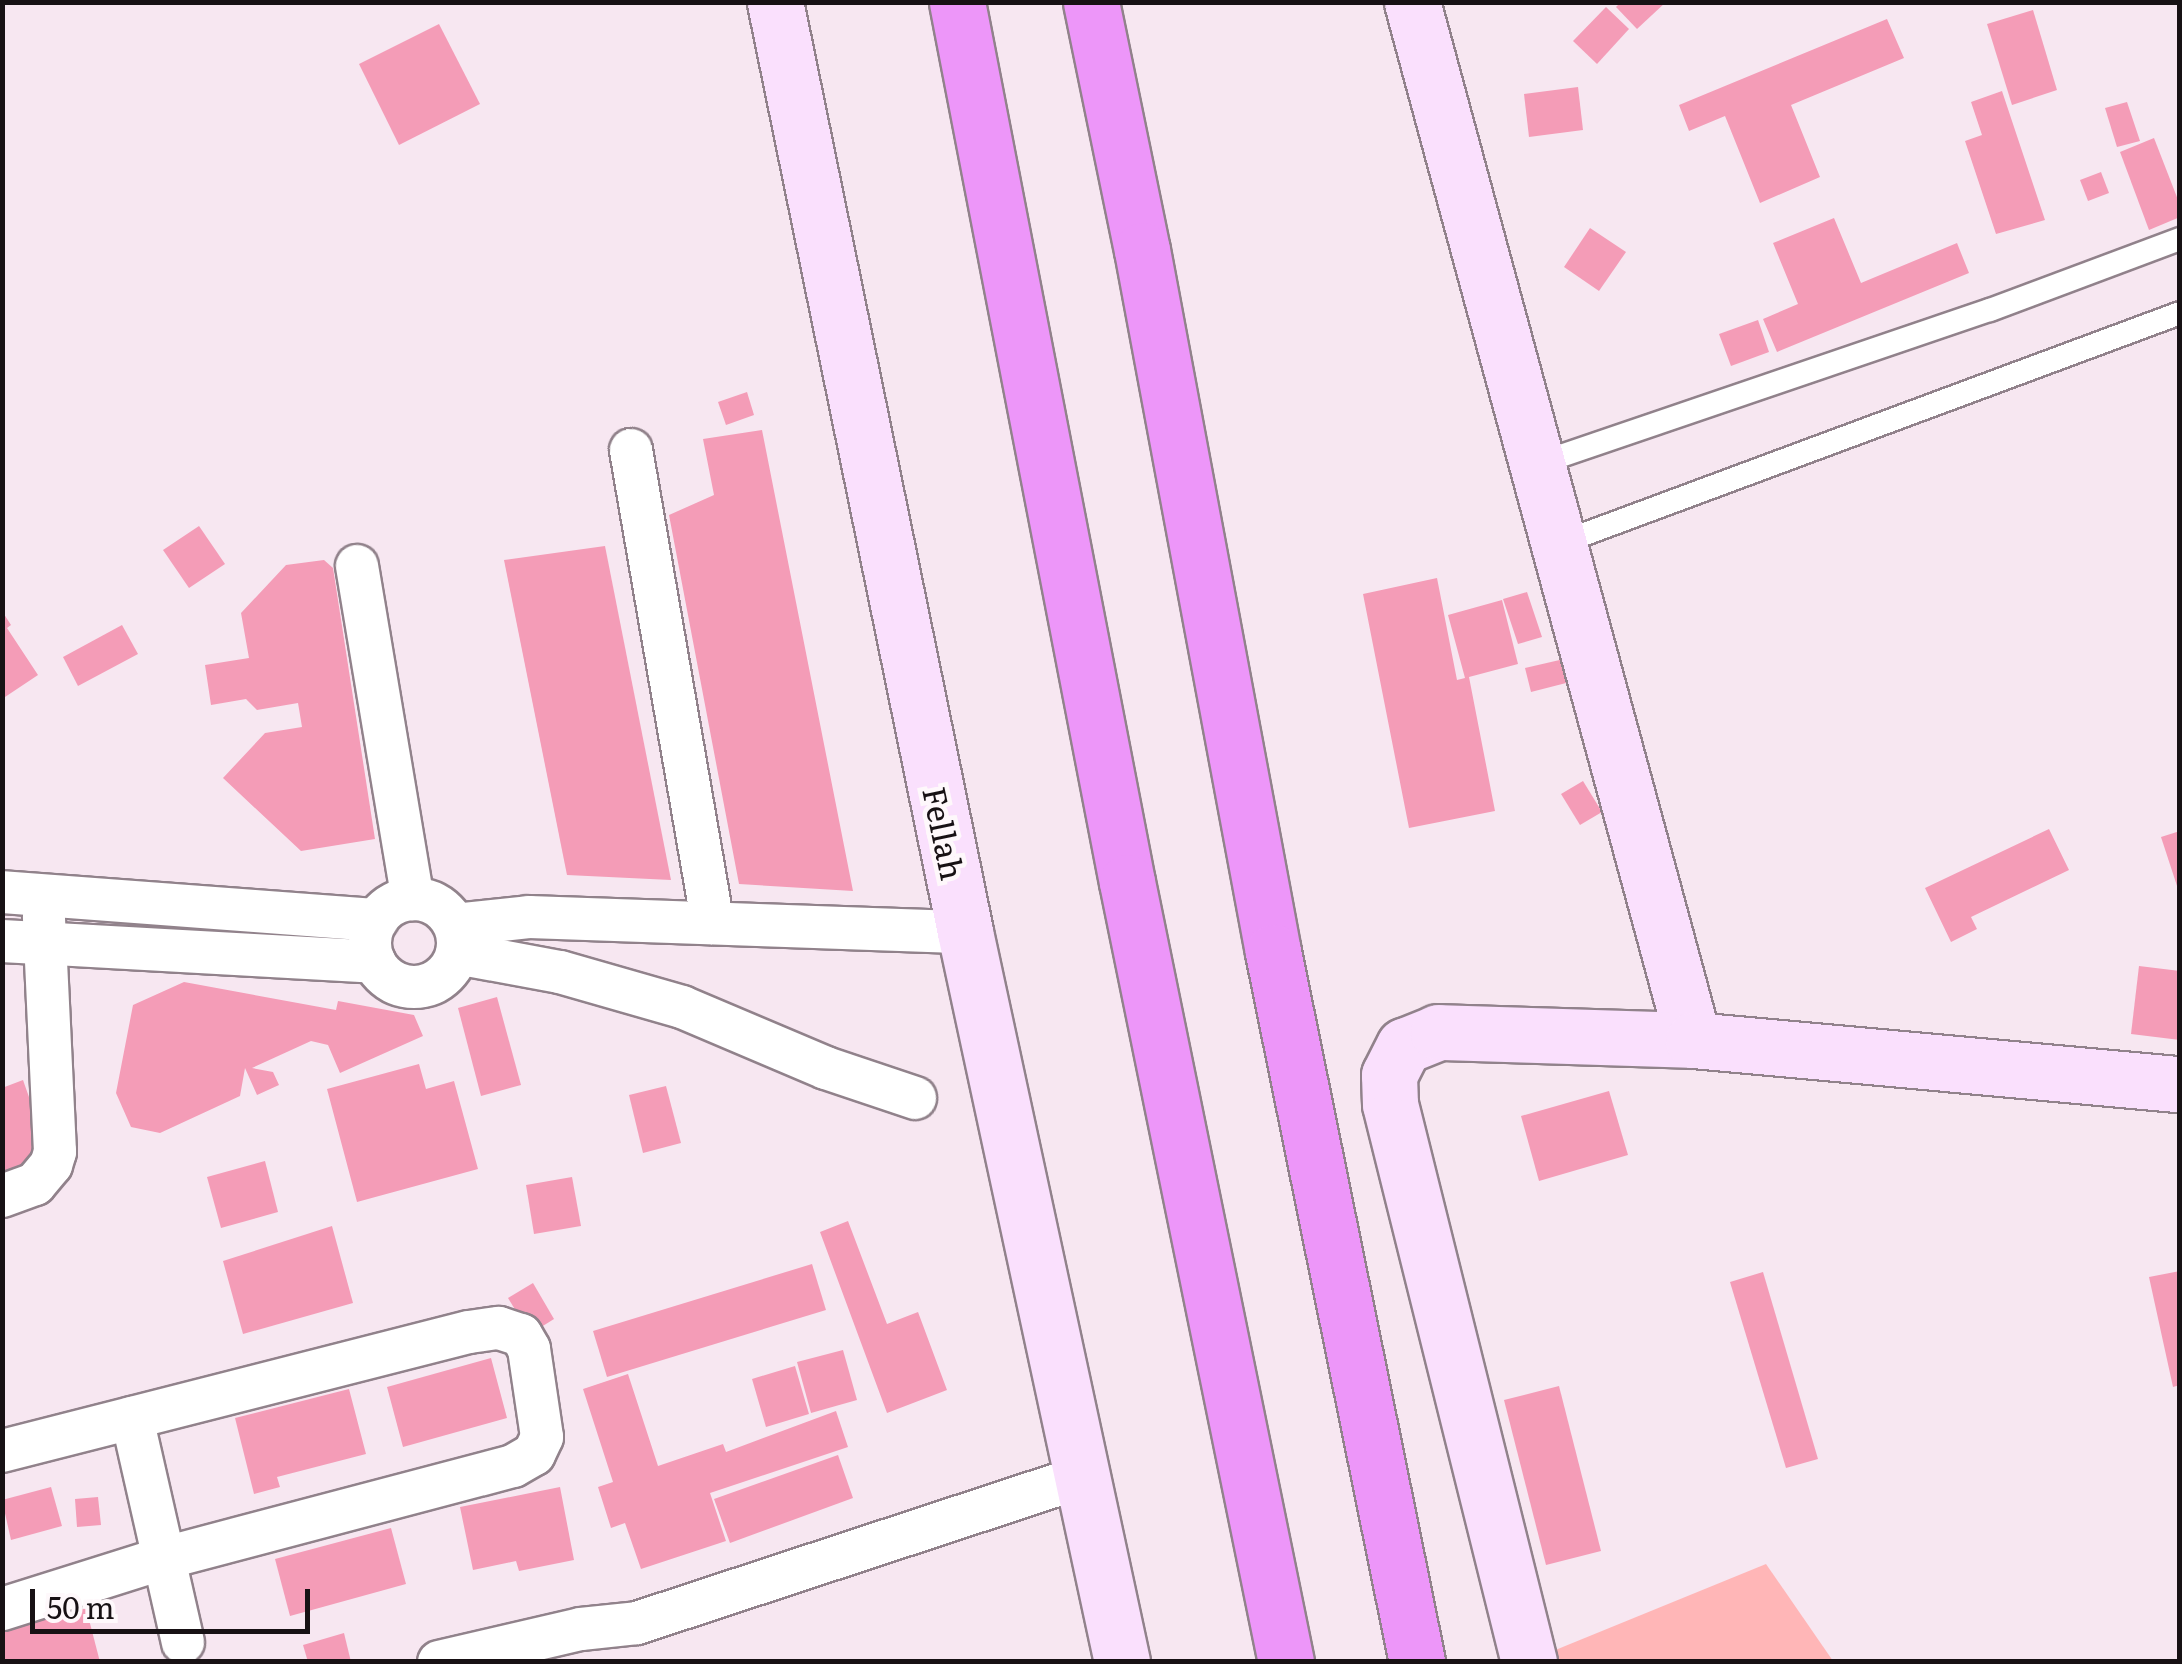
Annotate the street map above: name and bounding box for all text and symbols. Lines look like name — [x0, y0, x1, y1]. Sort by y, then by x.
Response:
street label: Fellah — [916, 783, 974, 883]
scale bar — [35, 1569, 315, 1631]
text: 50 m — [47, 1584, 115, 1628]

